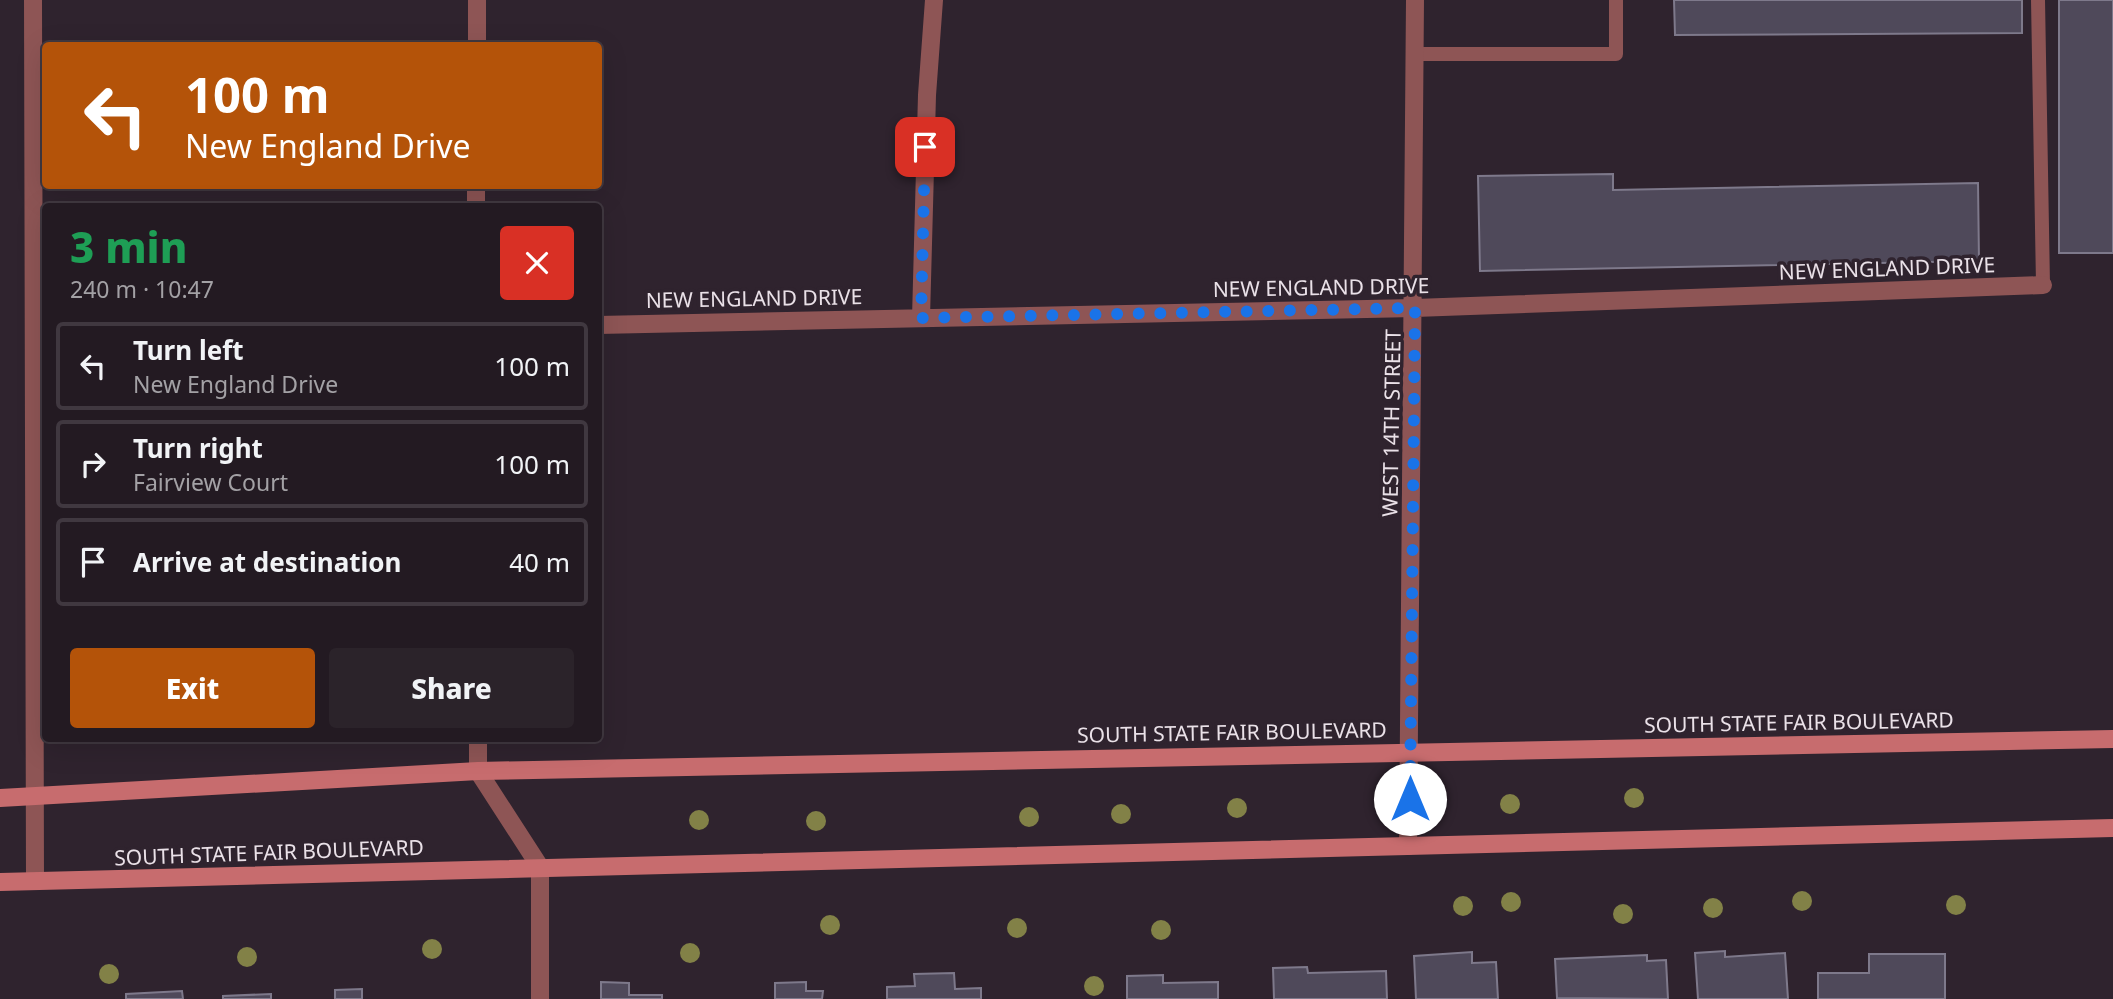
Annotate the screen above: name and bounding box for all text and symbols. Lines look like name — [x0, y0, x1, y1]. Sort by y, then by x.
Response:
text: 100 m — [185, 61, 330, 127]
icon: left — [70, 70, 161, 161]
pin — [895, 117, 955, 177]
text: New England Drive — [185, 124, 471, 167]
icon: arrive — [906, 128, 944, 166]
text: 3 min — [70, 218, 187, 275]
button: close — [500, 226, 574, 300]
street label: NEW ENGLAND DRIVE — [1778, 250, 1996, 286]
street label: NEW ENGLAND DRIVE — [1213, 271, 1429, 303]
text: 240 m · 10:47 — [70, 273, 214, 305]
street label: NEW ENGLAND DRIVE — [646, 282, 862, 314]
street label: WEST 14TH STREET — [1375, 329, 1407, 517]
text: Turn left — [133, 332, 244, 368]
icon: left — [74, 347, 112, 385]
text: 100 m — [494, 348, 570, 384]
text: New England Drive — [133, 368, 338, 400]
text: Turn right — [133, 430, 263, 466]
icon: right — [74, 445, 112, 483]
text: 100 m — [494, 446, 570, 482]
text: Fairview Court — [133, 466, 288, 498]
icon: arrive — [74, 543, 112, 581]
text: Arrive at destination — [133, 544, 402, 580]
text: 40 m — [509, 544, 570, 580]
button: Exit — [70, 648, 315, 728]
button: Share — [329, 648, 574, 728]
street label: SOUTH STATE FAIR BOULEVARD — [1644, 705, 1954, 739]
street label: SOUTH STATE FAIR BOULEVARD — [1077, 715, 1387, 749]
position arrow — [1373, 762, 1447, 836]
street label: SOUTH STATE FAIR BOULEVARD — [114, 833, 424, 871]

